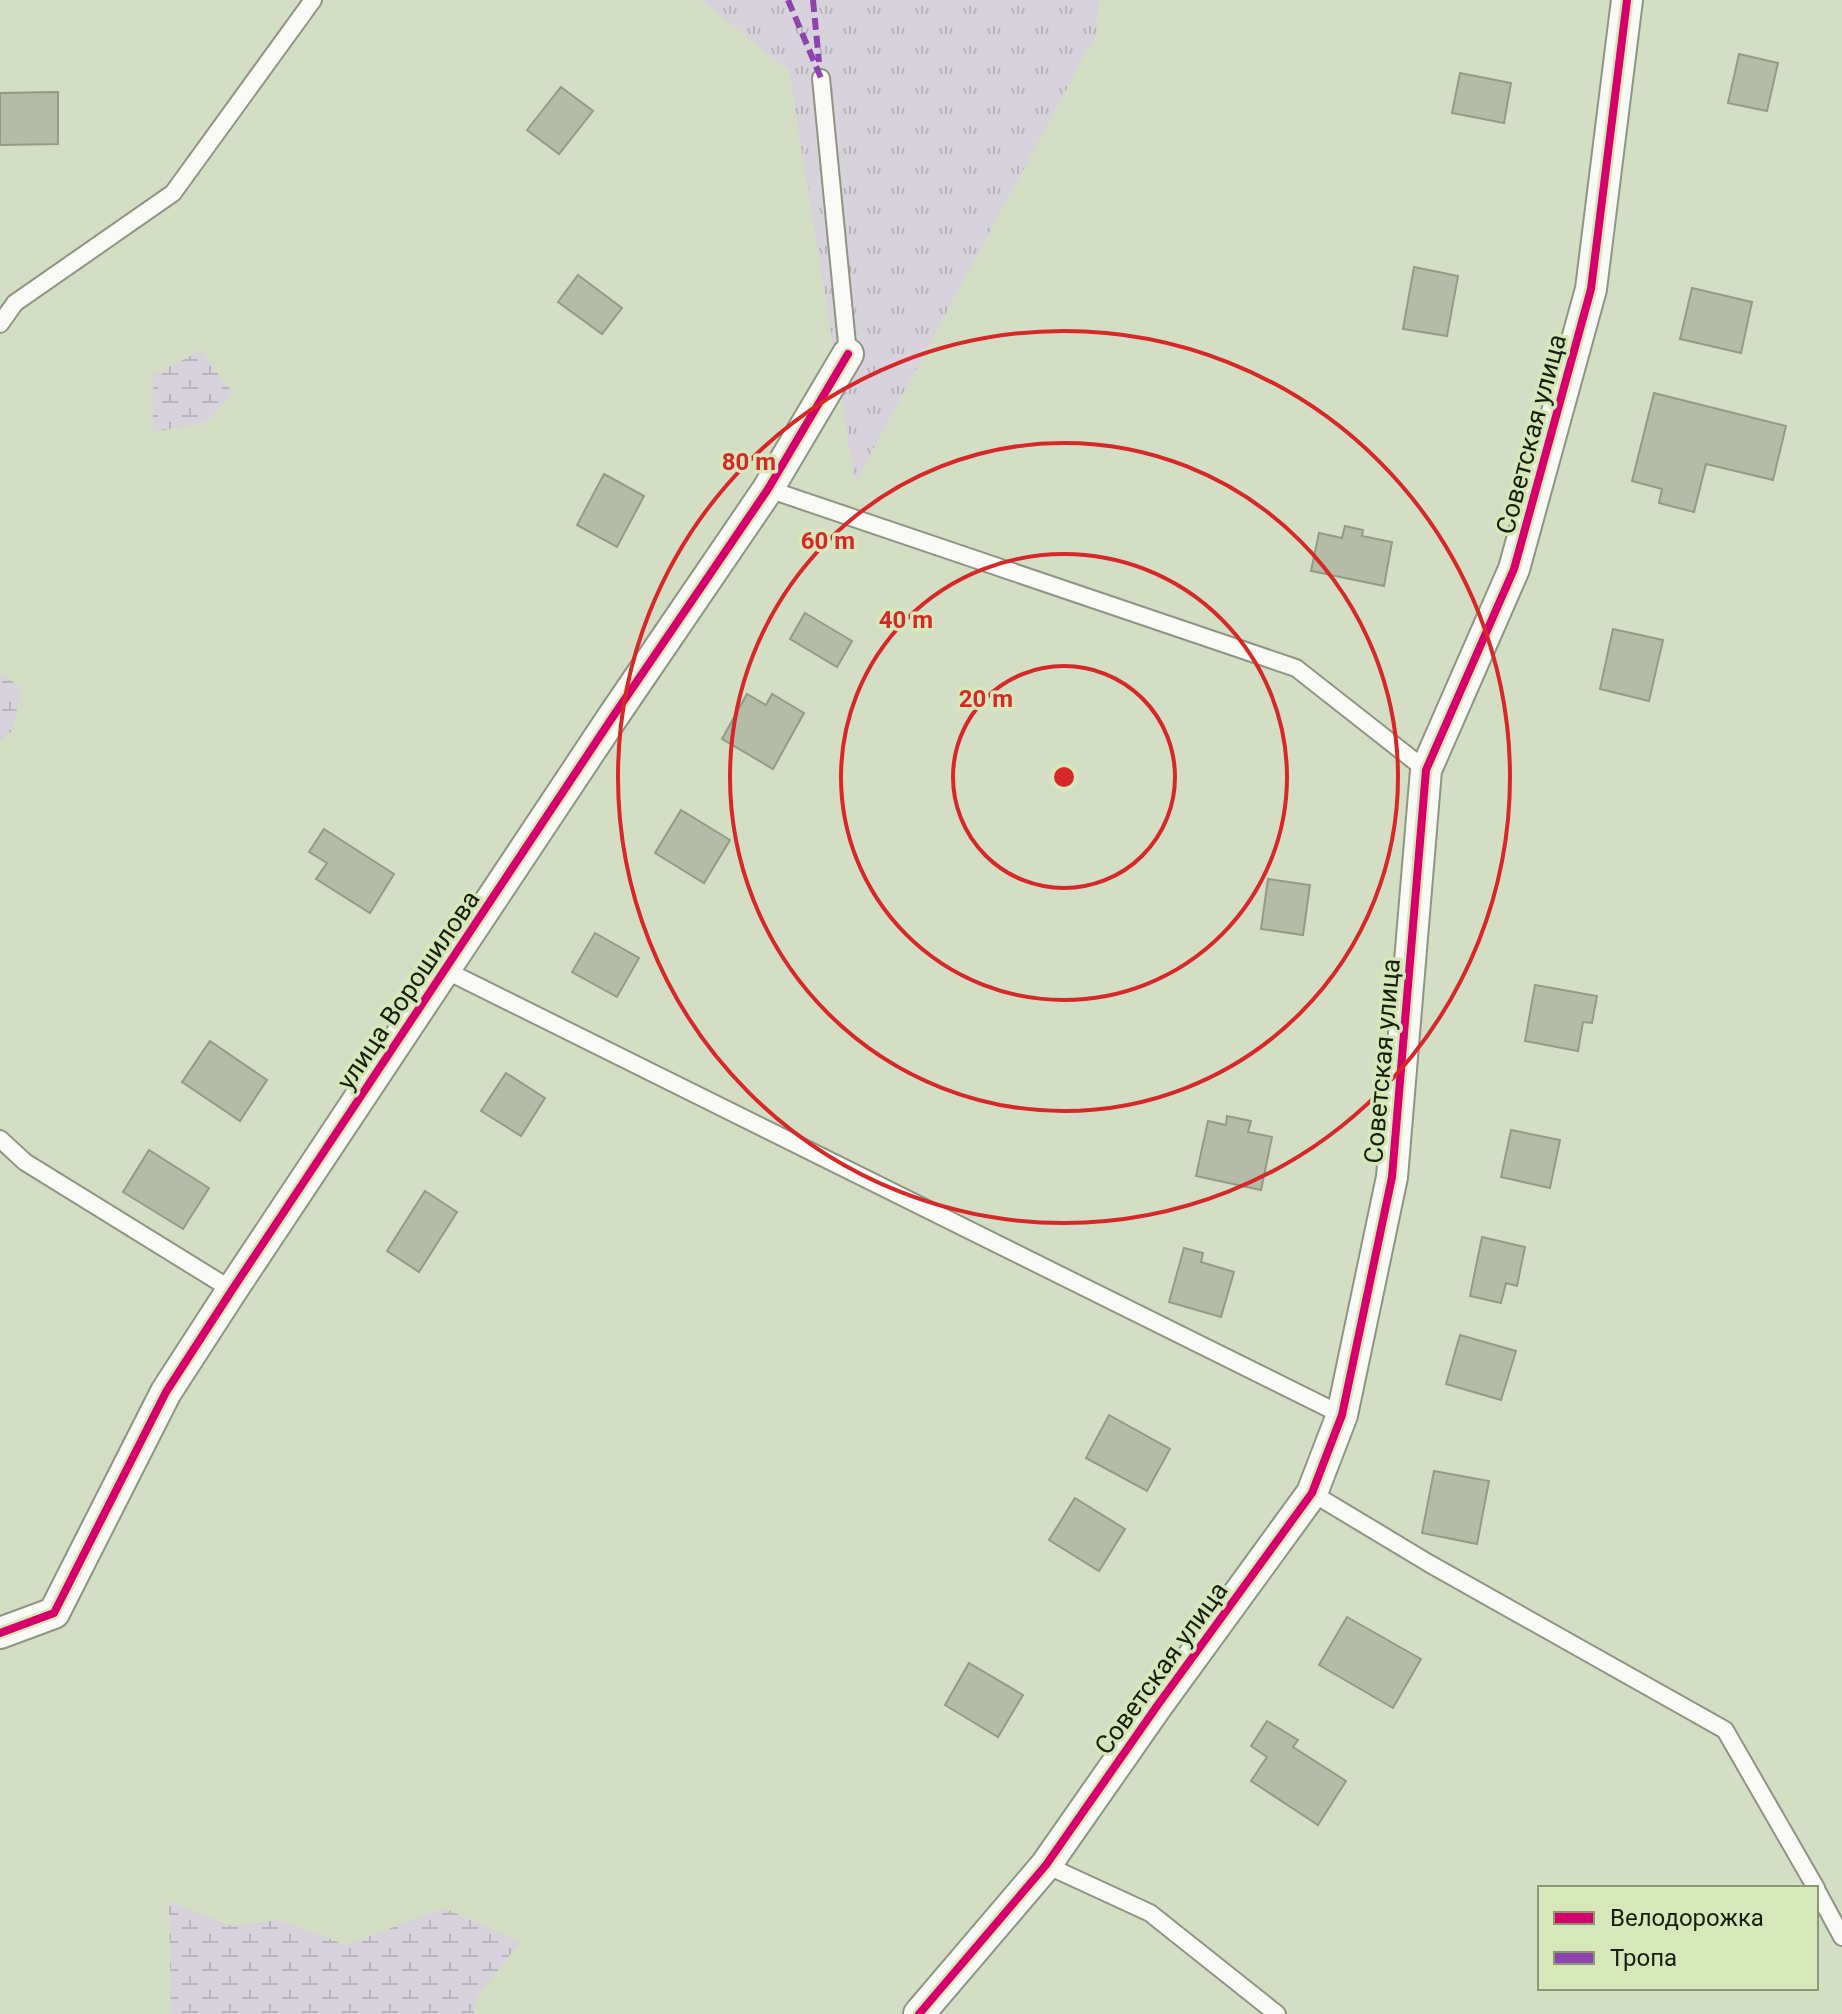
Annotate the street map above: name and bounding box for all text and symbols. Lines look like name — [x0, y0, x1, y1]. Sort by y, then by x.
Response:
street label: Советская улица — [1490, 331, 1572, 537]
text: 80 m — [722, 448, 776, 476]
text: 60 m — [801, 527, 855, 555]
text: 40 m — [879, 606, 933, 634]
text: 20 m — [959, 685, 1013, 713]
centre of rings — [1050, 763, 1078, 791]
street label: улица Ворошилова — [330, 885, 486, 1095]
street label: Советская улица — [1358, 957, 1406, 1165]
street label: Советская улица — [1088, 1576, 1234, 1760]
legend — [1538, 1886, 1818, 1990]
text: Велодорожка — [1610, 1904, 1764, 1932]
text: Тропа — [1610, 1944, 1677, 1972]

